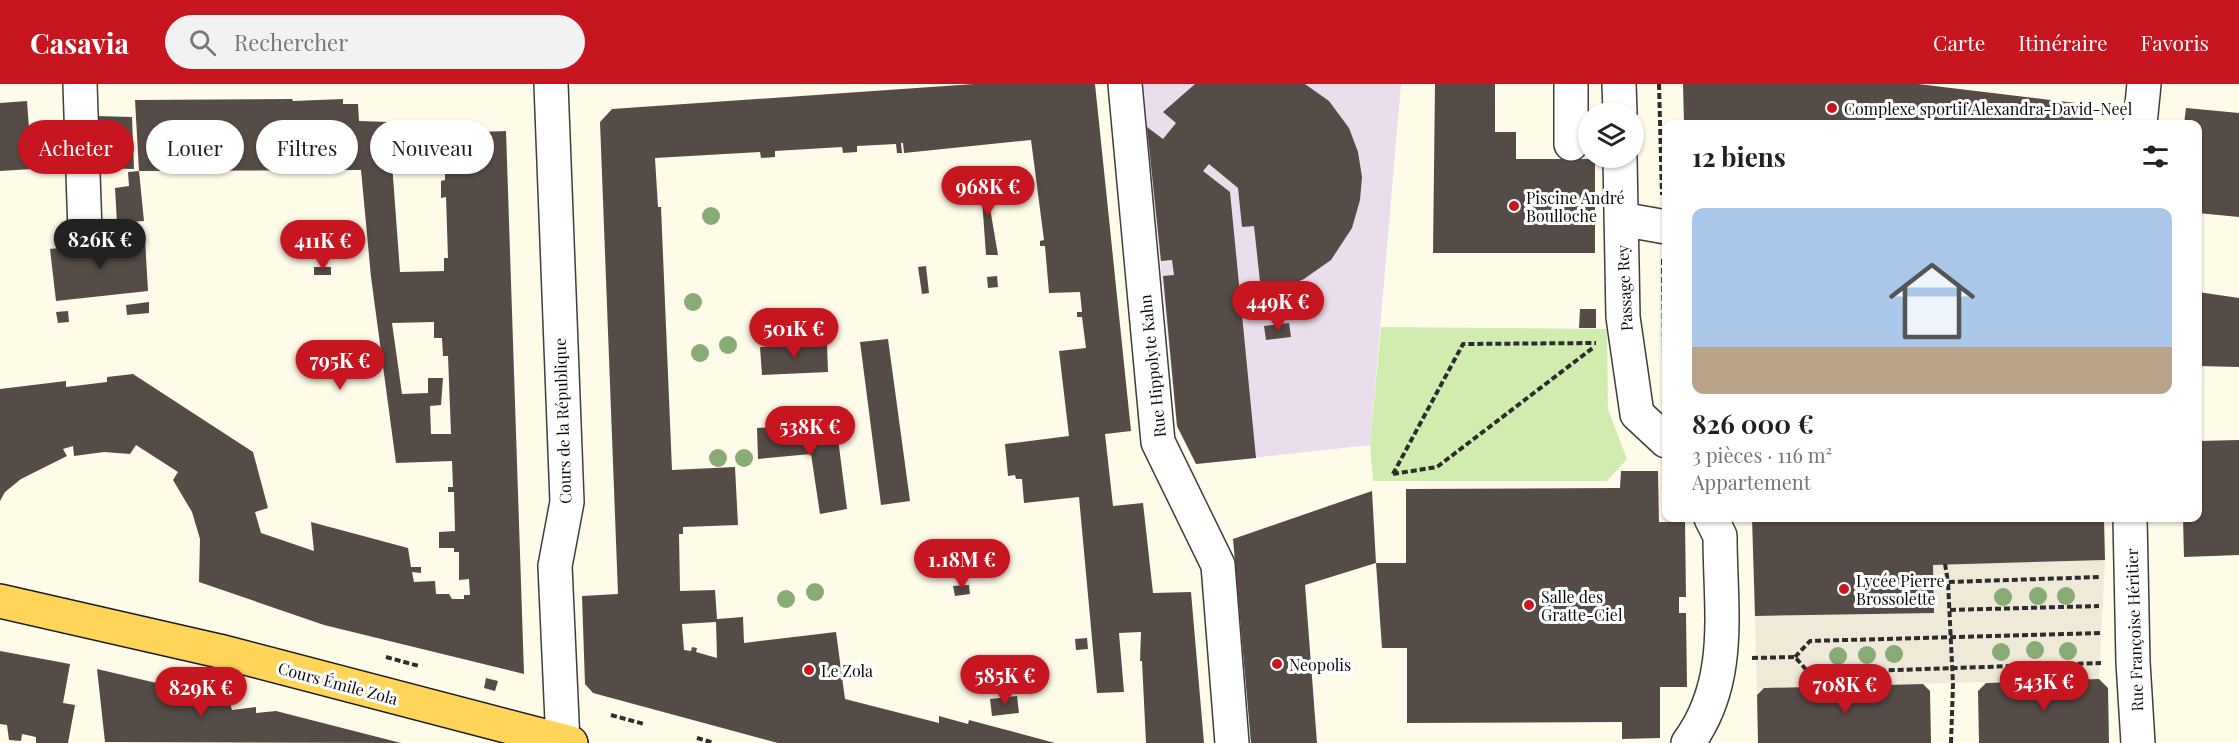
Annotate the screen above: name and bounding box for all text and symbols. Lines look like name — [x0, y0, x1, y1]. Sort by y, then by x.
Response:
search box — [165, 15, 585, 69]
text: Casavia — [30, 24, 129, 61]
icon: search — [186, 26, 219, 59]
text: Rechercher — [234, 27, 348, 57]
text: Carte — [1933, 28, 1985, 56]
text: Itinéraire — [2018, 28, 2108, 56]
text: Favoris — [2141, 28, 2209, 56]
place label: Complexe sportif Alexandra-David-Neel — [1844, 98, 2133, 119]
marker: Complexe sportif Alexandra-David-Neel — [1825, 101, 1839, 115]
map controls — [1578, 102, 1644, 168]
button: layers — [1578, 102, 1644, 168]
chip: Acheter — [18, 120, 134, 174]
chip: Louer — [146, 120, 244, 174]
chip: Filtres — [256, 120, 358, 174]
chip: Nouveau — [370, 120, 494, 174]
text: 12 biens — [1692, 139, 1786, 174]
icon: filters — [2139, 140, 2172, 173]
pin: 968K € — [939, 166, 1037, 217]
text: 968K € — [955, 172, 1021, 199]
place label: Piscine André Boulloche — [1526, 187, 1625, 226]
marker: Piscine André Boulloche — [1507, 199, 1521, 213]
pin: 826K € — [51, 219, 149, 270]
pin: 411K € — [274, 220, 372, 271]
text: 826K € — [68, 225, 132, 252]
text: 411K € — [294, 226, 352, 253]
street label: Passage Rey — [1611, 244, 1637, 332]
icon: home — [1878, 247, 1986, 355]
pin: 449K € — [1229, 281, 1327, 332]
text: 449K € — [1246, 287, 1310, 314]
street label: Rue Hippolyte Kahn — [1134, 293, 1170, 438]
pin: 501K € — [745, 308, 843, 359]
text: 501K € — [763, 314, 825, 341]
street label: Cours de la République — [549, 338, 575, 504]
pin: 795K € — [291, 340, 389, 391]
text: 795K € — [310, 346, 370, 373]
pin: 538K € — [761, 406, 859, 457]
text: 826 000 € — [1692, 406, 1814, 441]
text: 538K € — [779, 412, 841, 439]
text: 3 pièces · 116 m² — [1692, 441, 1832, 468]
text: Appartement — [1692, 468, 1811, 495]
pin: 1.18M € — [907, 539, 1017, 590]
text: 1.18M € — [928, 545, 996, 572]
street label: Rue Françoise Héritier — [2121, 548, 2147, 712]
place label: Lycée Pierre Brossolette — [1856, 570, 1944, 609]
marker: Lycée Pierre Brossolette — [1837, 582, 1851, 596]
place label: Salle des Gratte-Ciel — [1541, 586, 1623, 625]
marker: Salle des Gratte-Ciel — [1522, 598, 1536, 612]
place label: Neopolis — [1289, 654, 1351, 675]
pin: 585K € — [956, 655, 1054, 706]
street label: Cours Émile Zola — [276, 657, 400, 709]
marker: Neopolis — [1270, 657, 1284, 671]
place label: Le Zola — [821, 660, 873, 681]
text: 585K € — [974, 661, 1036, 688]
pin: 543K € — [1995, 661, 2093, 712]
marker: Le Zola — [802, 663, 816, 677]
pin: 708K € — [1796, 664, 1894, 715]
pin: 829K € — [152, 667, 250, 718]
text: 543K € — [2014, 667, 2074, 694]
text: 708K € — [1813, 670, 1877, 697]
text: 829K € — [169, 673, 233, 700]

